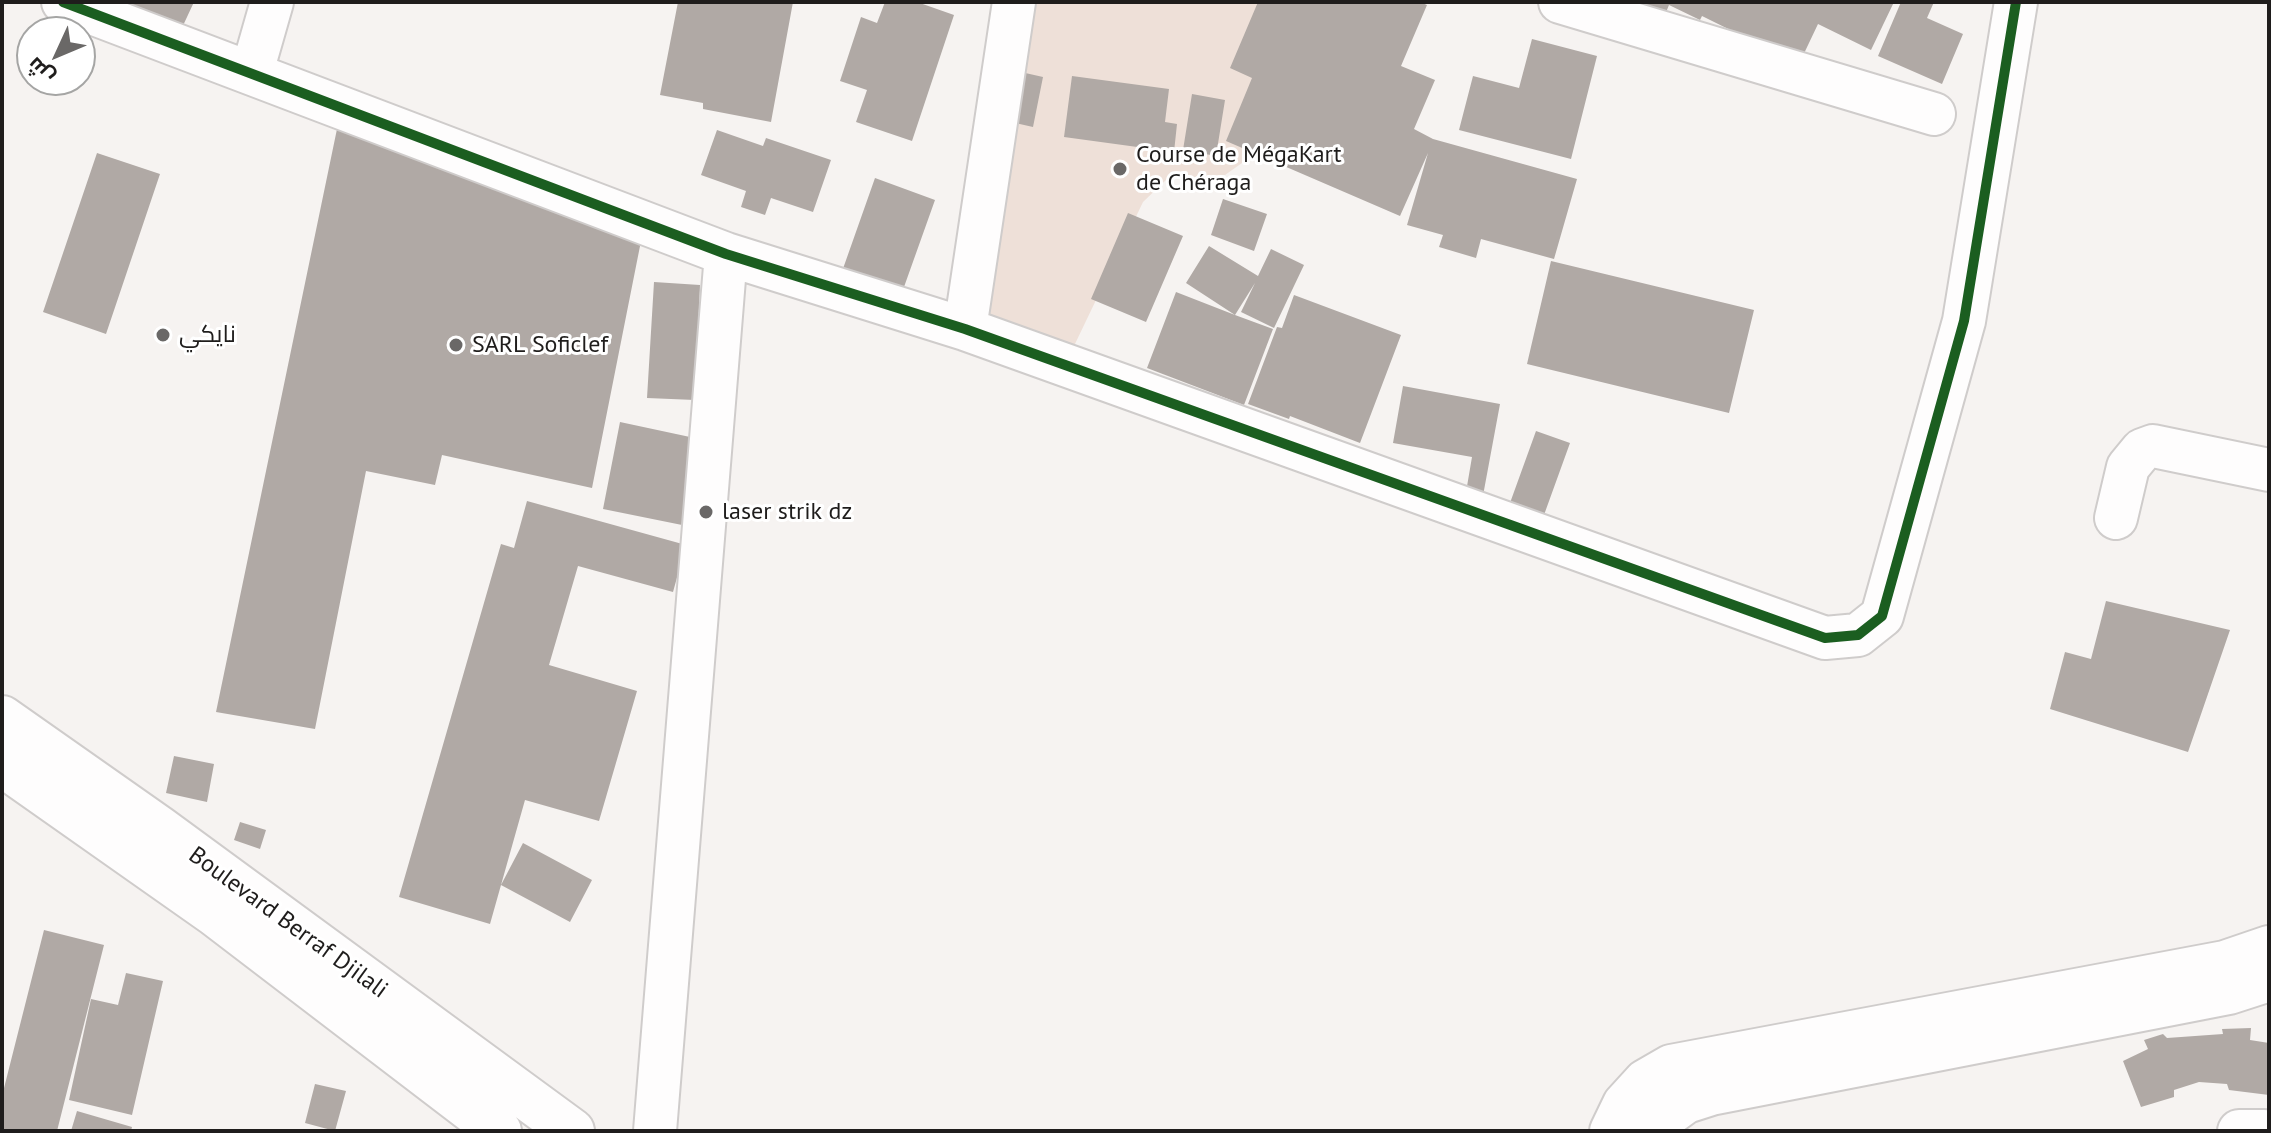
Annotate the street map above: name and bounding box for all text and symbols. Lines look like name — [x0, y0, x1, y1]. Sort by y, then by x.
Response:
north arrow — [16, 16, 96, 96]
text: ش — [20, 51, 60, 91]
place label: Course de MégaKart de Chéraga — [1136, 141, 1342, 197]
marker: Course de MégaKart de Chéraga — [1111, 160, 1129, 178]
place label: نايكي — [179, 321, 236, 349]
marker: نايكي — [154, 326, 172, 344]
place label: SARL Soficlef — [472, 331, 608, 359]
marker: SARL Soficlef — [447, 336, 465, 354]
place label: laser strik dz — [722, 498, 852, 526]
marker: laser strik dz — [697, 503, 715, 521]
street label: Boulevard Berraf Djilali — [183, 841, 393, 1005]

